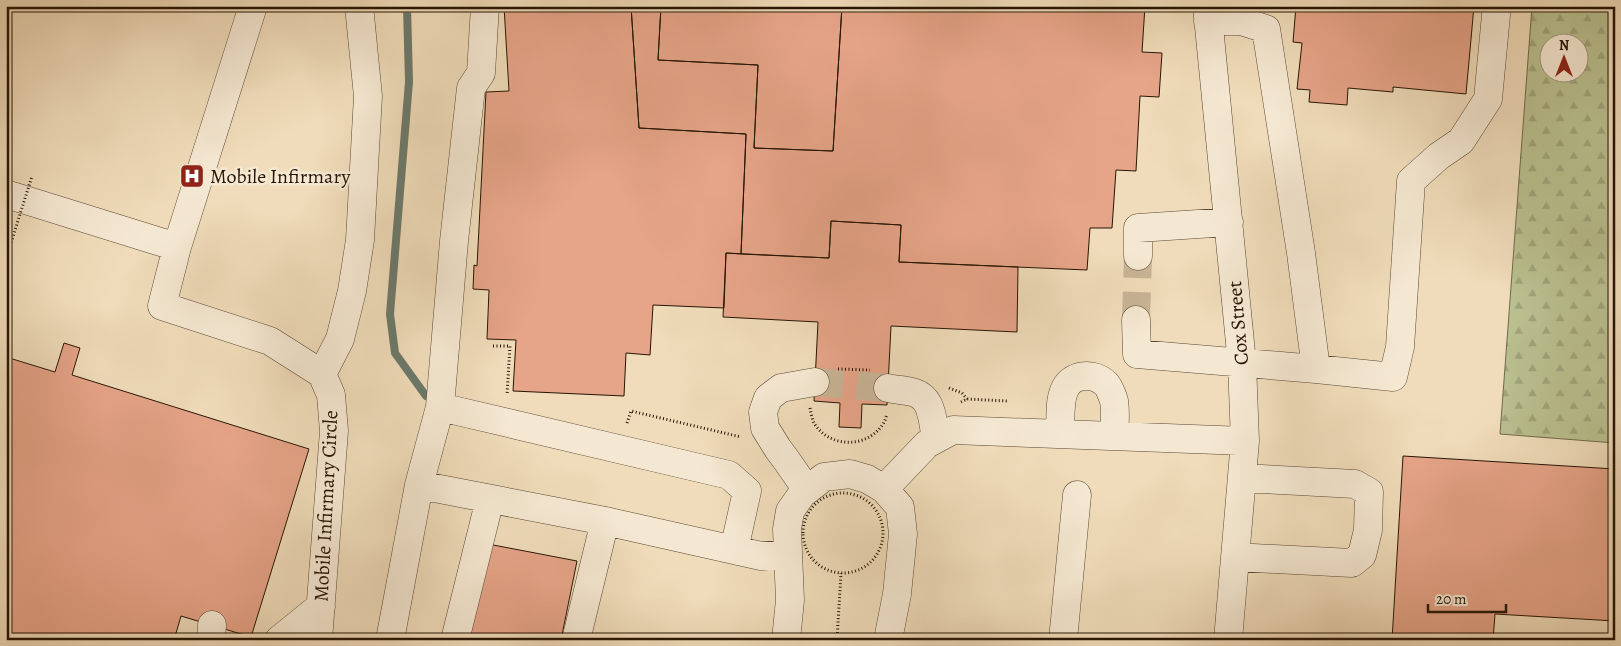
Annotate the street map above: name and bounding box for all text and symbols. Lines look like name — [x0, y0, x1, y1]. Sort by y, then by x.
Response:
north arrow — [1538, 32, 1588, 82]
text: N — [1559, 36, 1569, 55]
hospital icon: Mobile Infirmary — [179, 163, 205, 189]
place label: Mobile Infirmary — [210, 163, 351, 190]
street label: Cox Street — [1221, 279, 1255, 366]
street label: Mobile Infirmary Circle — [307, 409, 345, 602]
scale bar — [1428, 581, 1506, 613]
text: 20 m — [1436, 589, 1467, 609]

